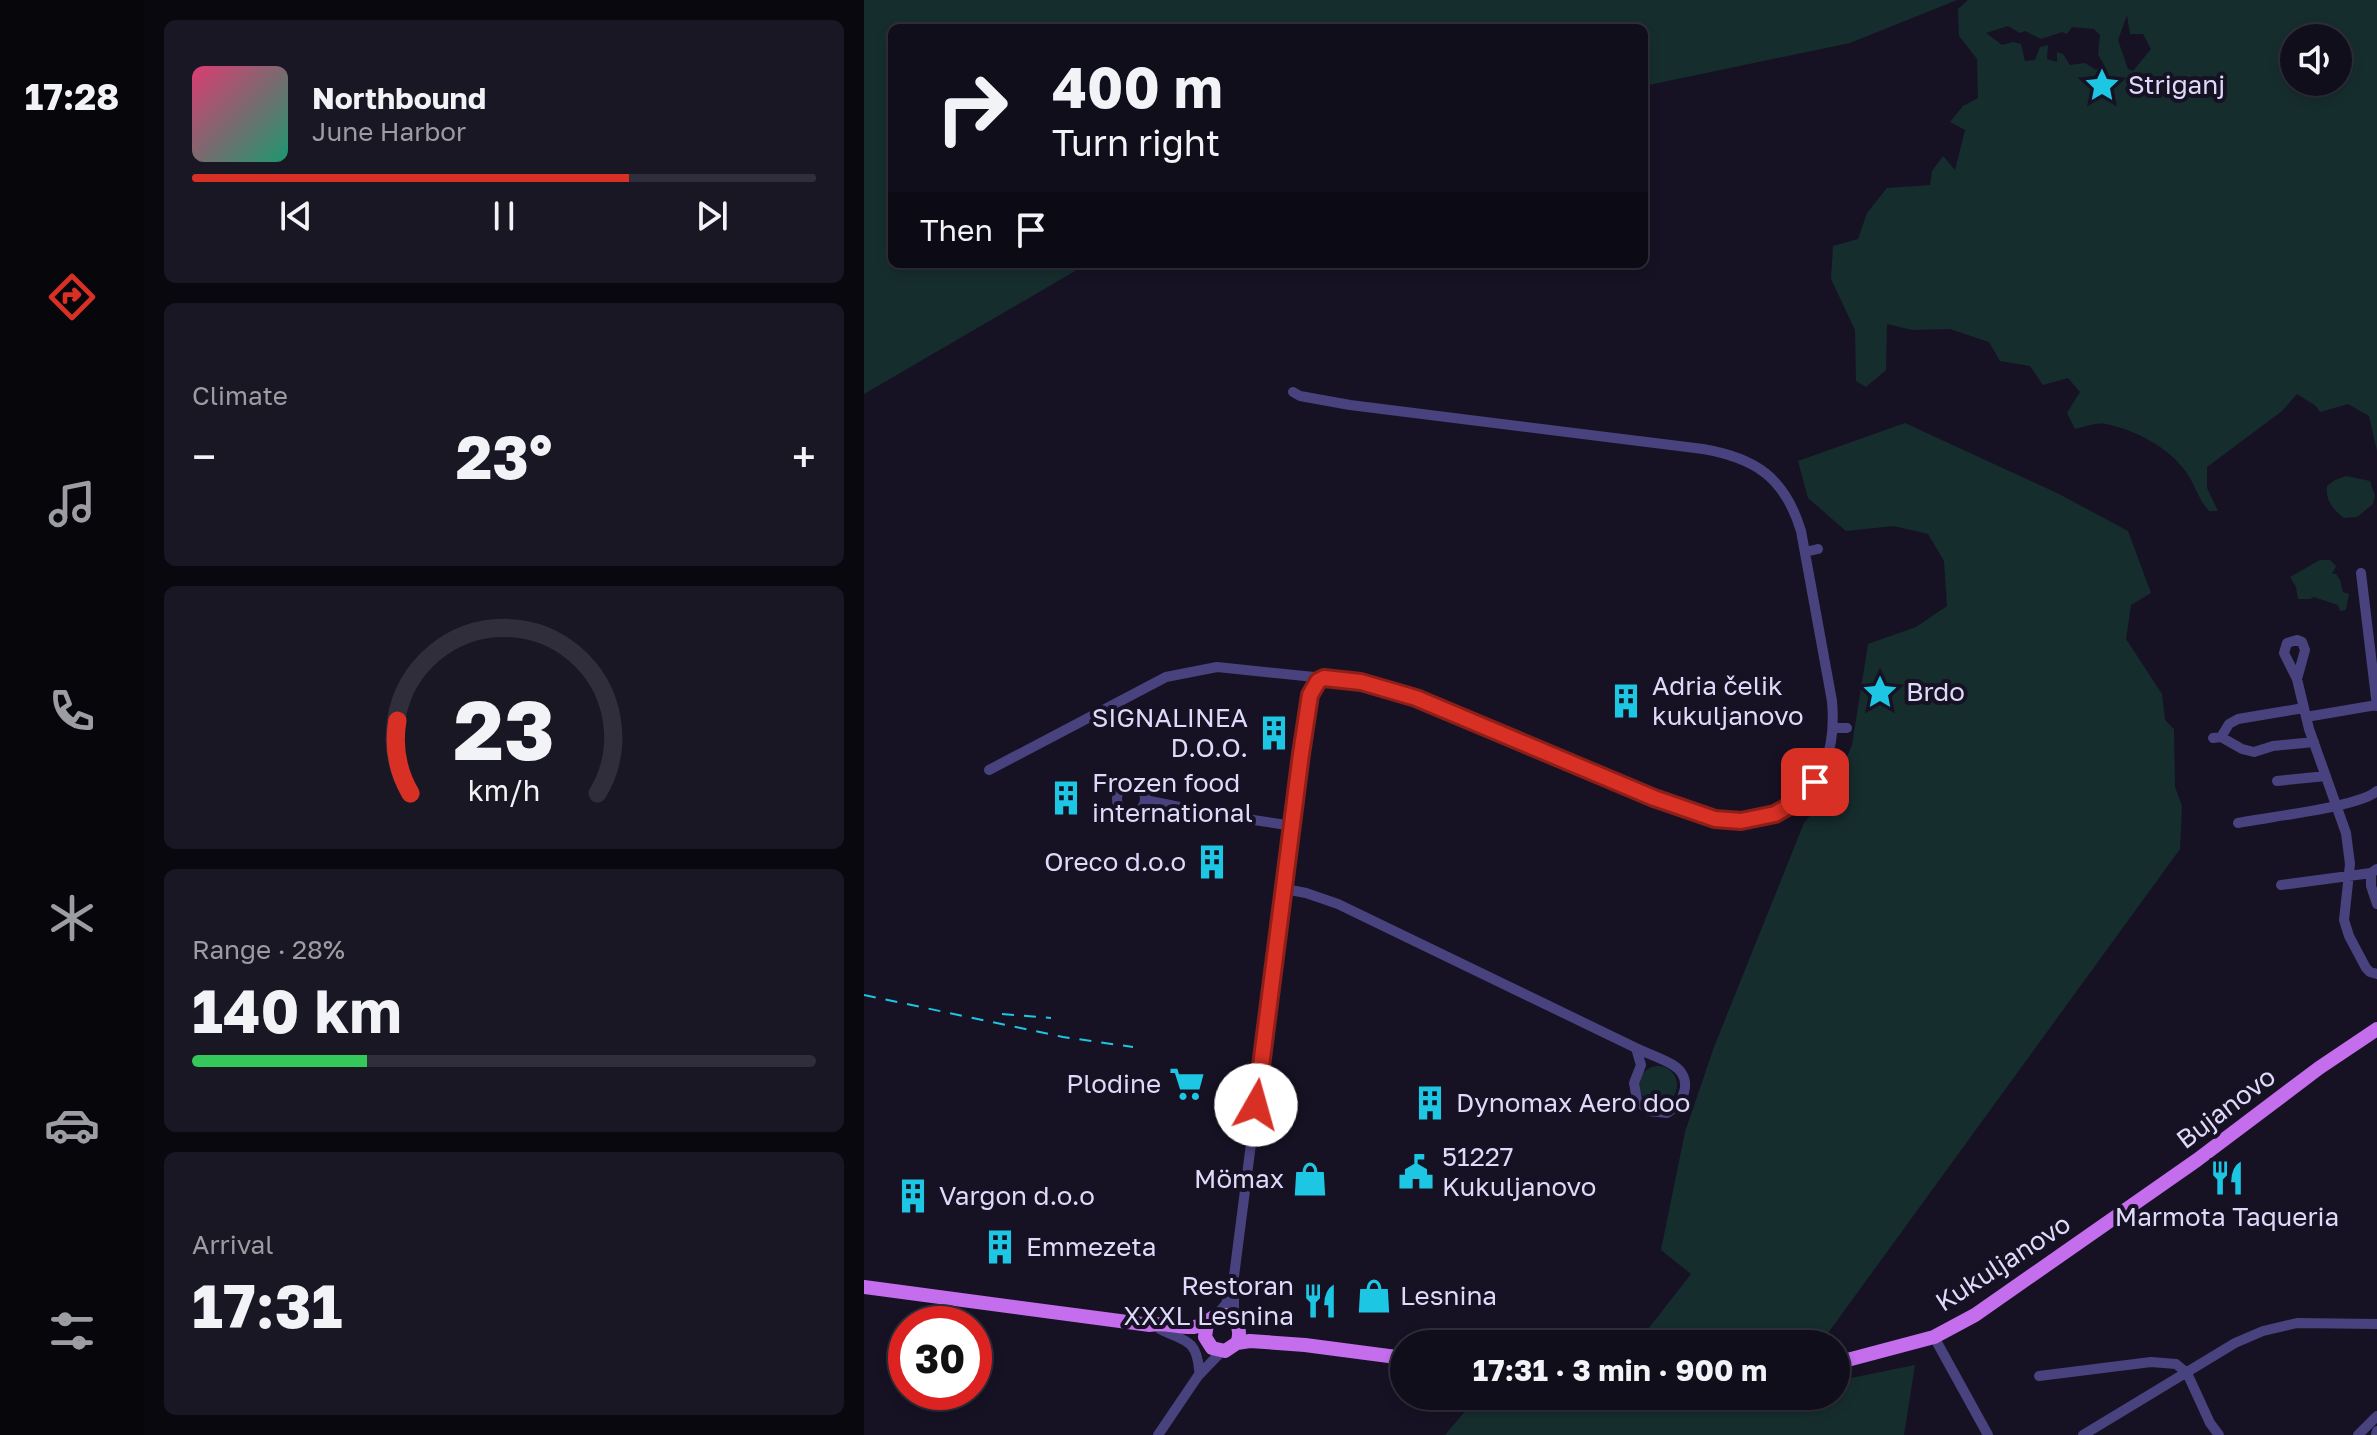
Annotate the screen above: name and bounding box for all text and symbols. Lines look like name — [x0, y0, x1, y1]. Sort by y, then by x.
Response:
map controls — [2280, 24, 2352, 96]
button: sound — [2280, 24, 2352, 96]
text: 400 m — [1052, 53, 1223, 120]
icon: right — [920, 56, 1024, 160]
place icon: Striganj — [2083, 66, 2121, 104]
place label: Striganj — [2128, 69, 2225, 100]
text: 17:28 — [25, 75, 119, 118]
text: Northbound — [312, 80, 486, 116]
text: June Harbor — [312, 116, 466, 147]
text: Turn right — [1052, 121, 1220, 164]
icon: previous — [274, 194, 318, 238]
icon: pause — [482, 194, 526, 238]
icon: next — [690, 194, 734, 238]
icon: arrive — [1009, 208, 1053, 252]
text: Then — [920, 212, 993, 248]
icon: directions — [44, 269, 100, 325]
text: Climate — [192, 380, 288, 411]
text: 23° — [456, 420, 552, 492]
text: − — [192, 430, 216, 483]
text: + — [792, 430, 816, 483]
icon: music — [44, 476, 100, 532]
place label: Adria čelik kukuljanovo — [1652, 670, 1804, 731]
place icon: Brdo — [1861, 673, 1899, 711]
place label: Brdo — [1906, 676, 1965, 707]
text: 23 — [453, 677, 555, 777]
building icon: Adria čelik kukuljanovo — [1607, 682, 1645, 720]
icon: phone — [44, 683, 100, 739]
place label: SIGNALINEA D.O.O. — [1092, 702, 1248, 763]
building icon: SIGNALINEA D.O.O. — [1255, 714, 1293, 752]
pin — [1781, 748, 1849, 816]
icon: arrive — [1793, 760, 1837, 804]
place label: Frozen food international — [1092, 767, 1253, 828]
text: km/h — [468, 773, 540, 807]
building icon: Frozen food international — [1047, 779, 1085, 817]
building icon: Oreco d.o.o — [1193, 843, 1231, 881]
place label: Oreco d.o.o — [1044, 846, 1186, 877]
icon: climate — [44, 890, 100, 946]
text: Range · 28% — [192, 934, 345, 965]
text: 140 km — [192, 974, 402, 1046]
street label: Bujanovo — [2170, 1060, 2281, 1155]
position arrow — [1214, 1063, 1298, 1147]
supermarket icon: Plodine — [1168, 1065, 1206, 1103]
place label: Plodine — [1066, 1068, 1161, 1099]
building icon: Dynomax Aero doo — [1411, 1084, 1449, 1122]
place label: Dynomax Aero doo — [1456, 1087, 1690, 1118]
icon: car — [44, 1097, 100, 1153]
place label: 51227 Kukuljanovo — [1442, 1141, 1596, 1202]
public building icon: 51227 Kukuljanovo — [1397, 1153, 1435, 1191]
restaurant icon: Marmota Taqueria — [2208, 1159, 2246, 1197]
shop icon: Mömax — [1291, 1160, 1329, 1198]
place label: Mömax — [1194, 1163, 1284, 1194]
building icon: Vargon d.o.o — [894, 1177, 932, 1215]
place label: Vargon d.o.o — [939, 1180, 1095, 1211]
place label: Marmota Taqueria — [2115, 1201, 2339, 1232]
street label: Kukuljanovo — [1930, 1208, 2076, 1318]
building icon: Emmezeta — [981, 1228, 1019, 1266]
text: Arrival — [192, 1229, 273, 1260]
place label: Emmezeta — [1026, 1231, 1156, 1262]
text: 17:31 — [192, 1269, 342, 1341]
place label: Restoran XXXL Lesnina — [1124, 1270, 1294, 1331]
shop icon: Lesnina — [1355, 1277, 1393, 1315]
place label: Lesnina — [1400, 1280, 1497, 1311]
restaurant icon: Restoran XXXL Lesnina — [1301, 1282, 1339, 1320]
icon: filters — [44, 1303, 100, 1359]
speed limit sign: 30 — [888, 1306, 992, 1410]
text: 17:31 · 3 min · 900 m — [1473, 1352, 1767, 1388]

